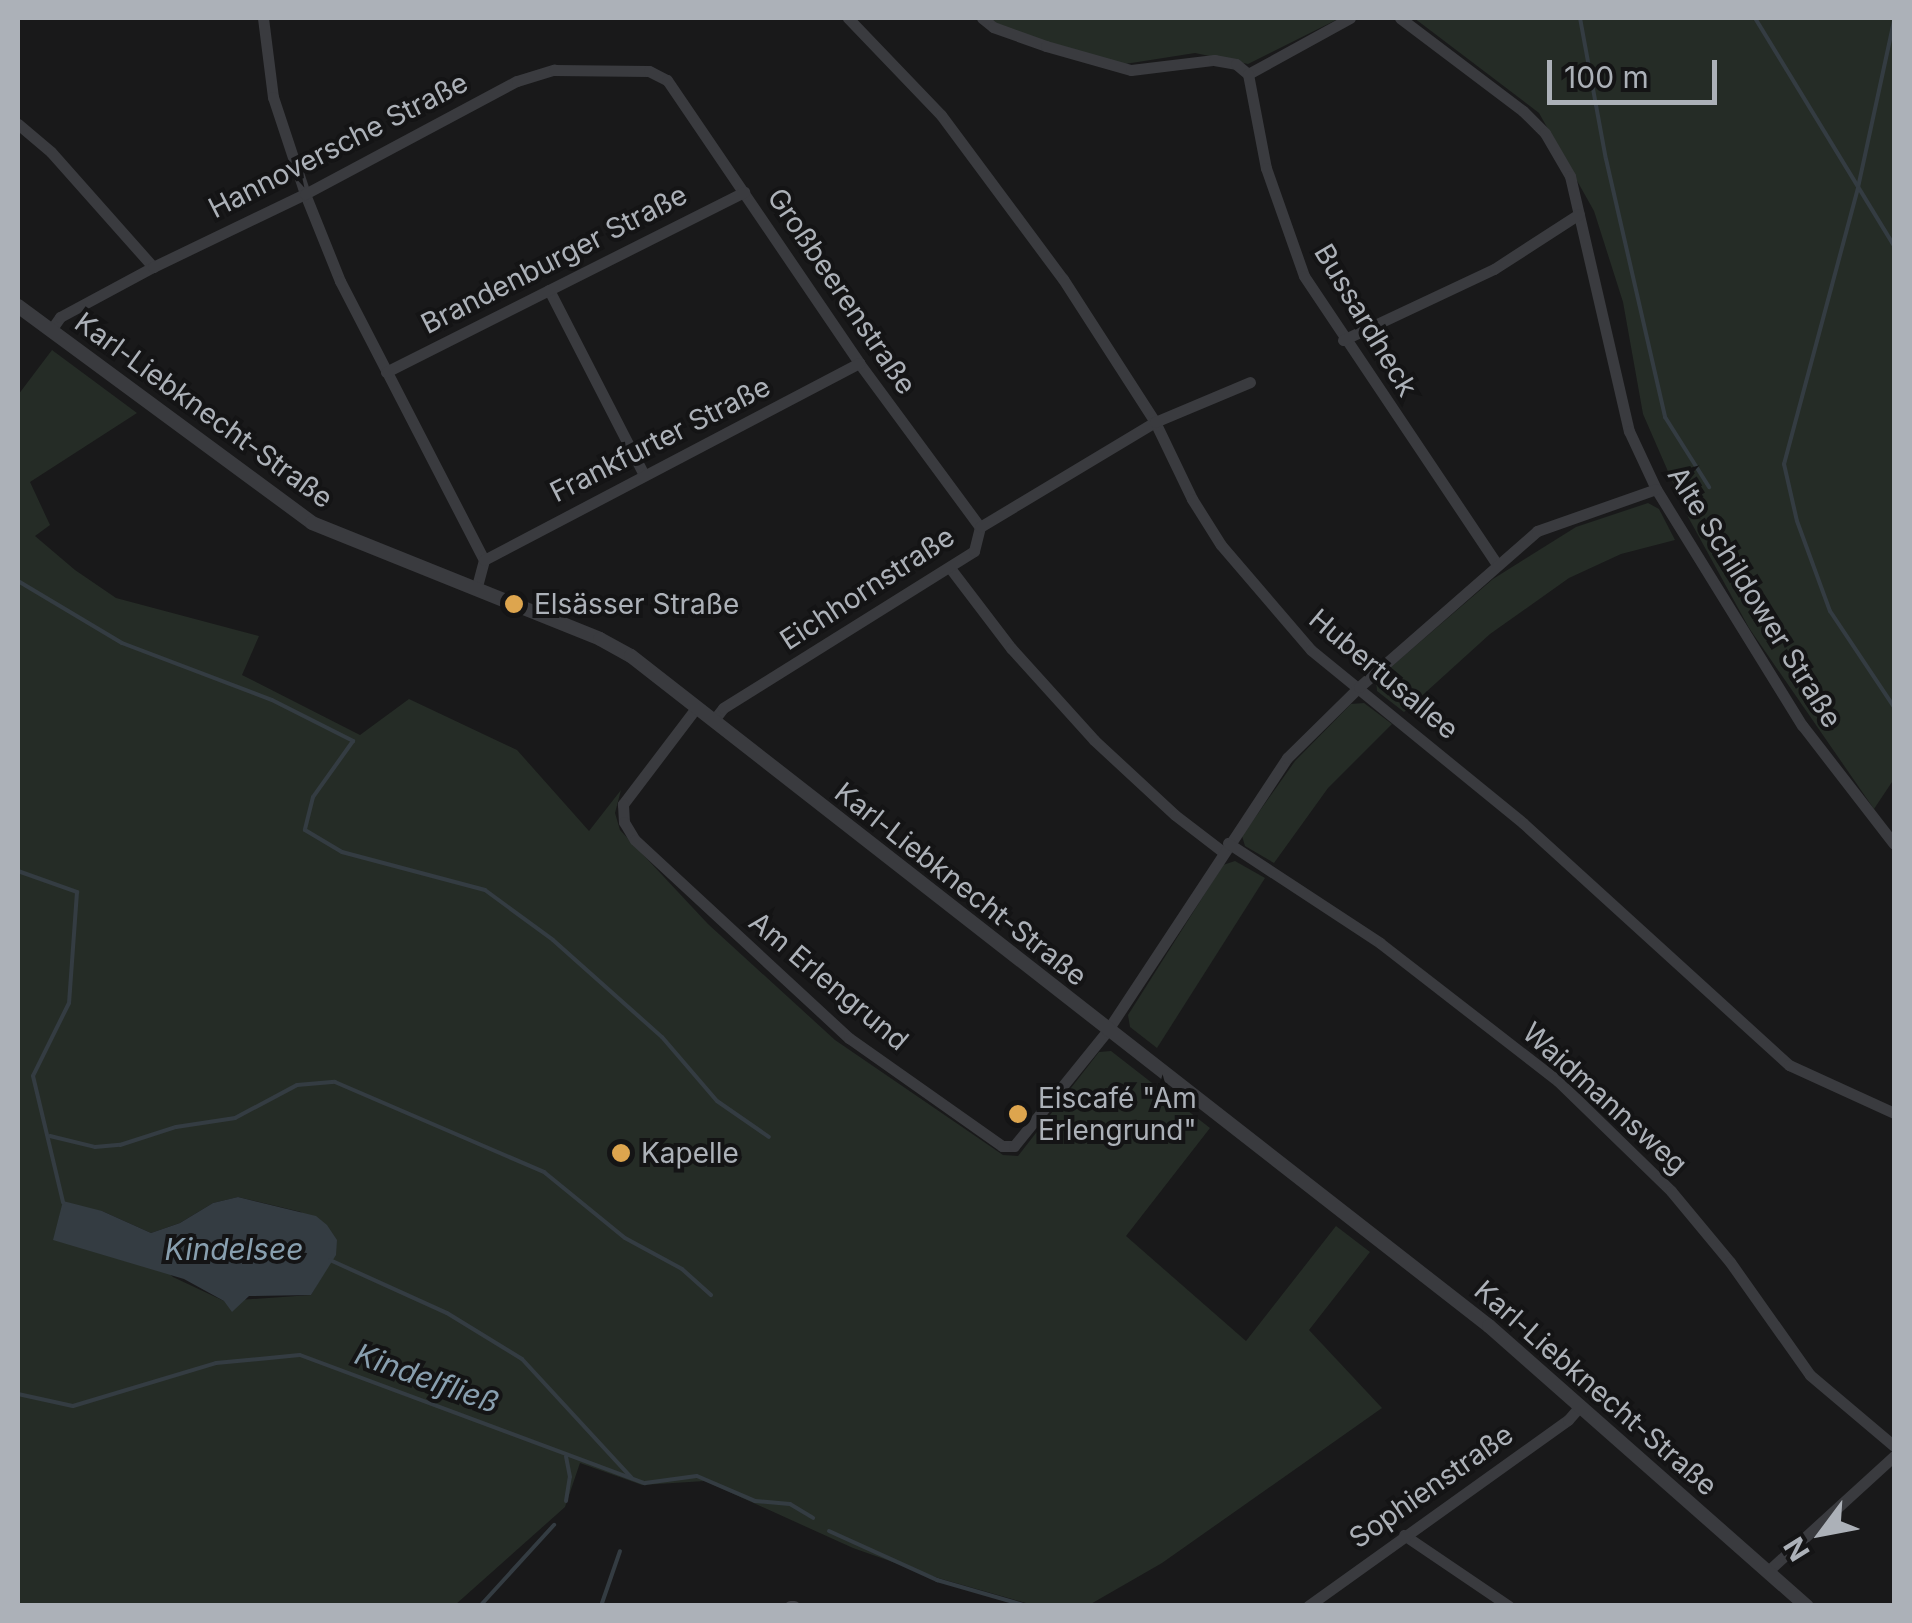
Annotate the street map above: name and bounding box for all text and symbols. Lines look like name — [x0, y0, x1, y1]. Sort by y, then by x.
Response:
scale bar — [1552, 40, 1722, 102]
text: 100 m — [1564, 59, 1649, 95]
street label: Hannoversche Straße — [203, 65, 473, 225]
street label: Brandenburger Straße — [415, 177, 693, 341]
street label: Großbeerenstraße — [761, 181, 923, 401]
street label: Bussardheck — [1307, 238, 1425, 402]
street label: Karl-Liebknecht-Straße — [69, 305, 339, 515]
street label: Frankfurter Straße — [544, 369, 776, 509]
street label: Alte Schildower Straße — [1661, 460, 1849, 734]
street label: Eichhornstraße — [774, 519, 960, 657]
place label: Elsässer Straße — [534, 587, 739, 621]
marker: Elsässer Straße — [503, 593, 525, 615]
street label: Hubertusallee — [1303, 602, 1465, 746]
street label: Karl-Liebknecht-Straße — [828, 775, 1094, 993]
street label: Am Erlengrund — [743, 905, 915, 1057]
street label: Waidmannsweg — [1516, 1015, 1694, 1181]
place label: Eiscafé "Am Erlengrund" — [1038, 1081, 1197, 1147]
marker: Eiscafé "Am Erlengrund" — [1007, 1103, 1029, 1125]
place label: Kapelle — [641, 1136, 739, 1170]
marker: Kapelle — [610, 1142, 632, 1164]
water label: Kindelsee — [165, 1231, 303, 1267]
street label: Karl-Liebknecht-Straße — [1468, 1273, 1724, 1503]
water label: Kindelfließ — [350, 1335, 504, 1421]
street label: Sophienstraße — [1343, 1417, 1519, 1555]
north arrow — [1772, 1483, 1872, 1583]
text: N — [1776, 1531, 1817, 1567]

